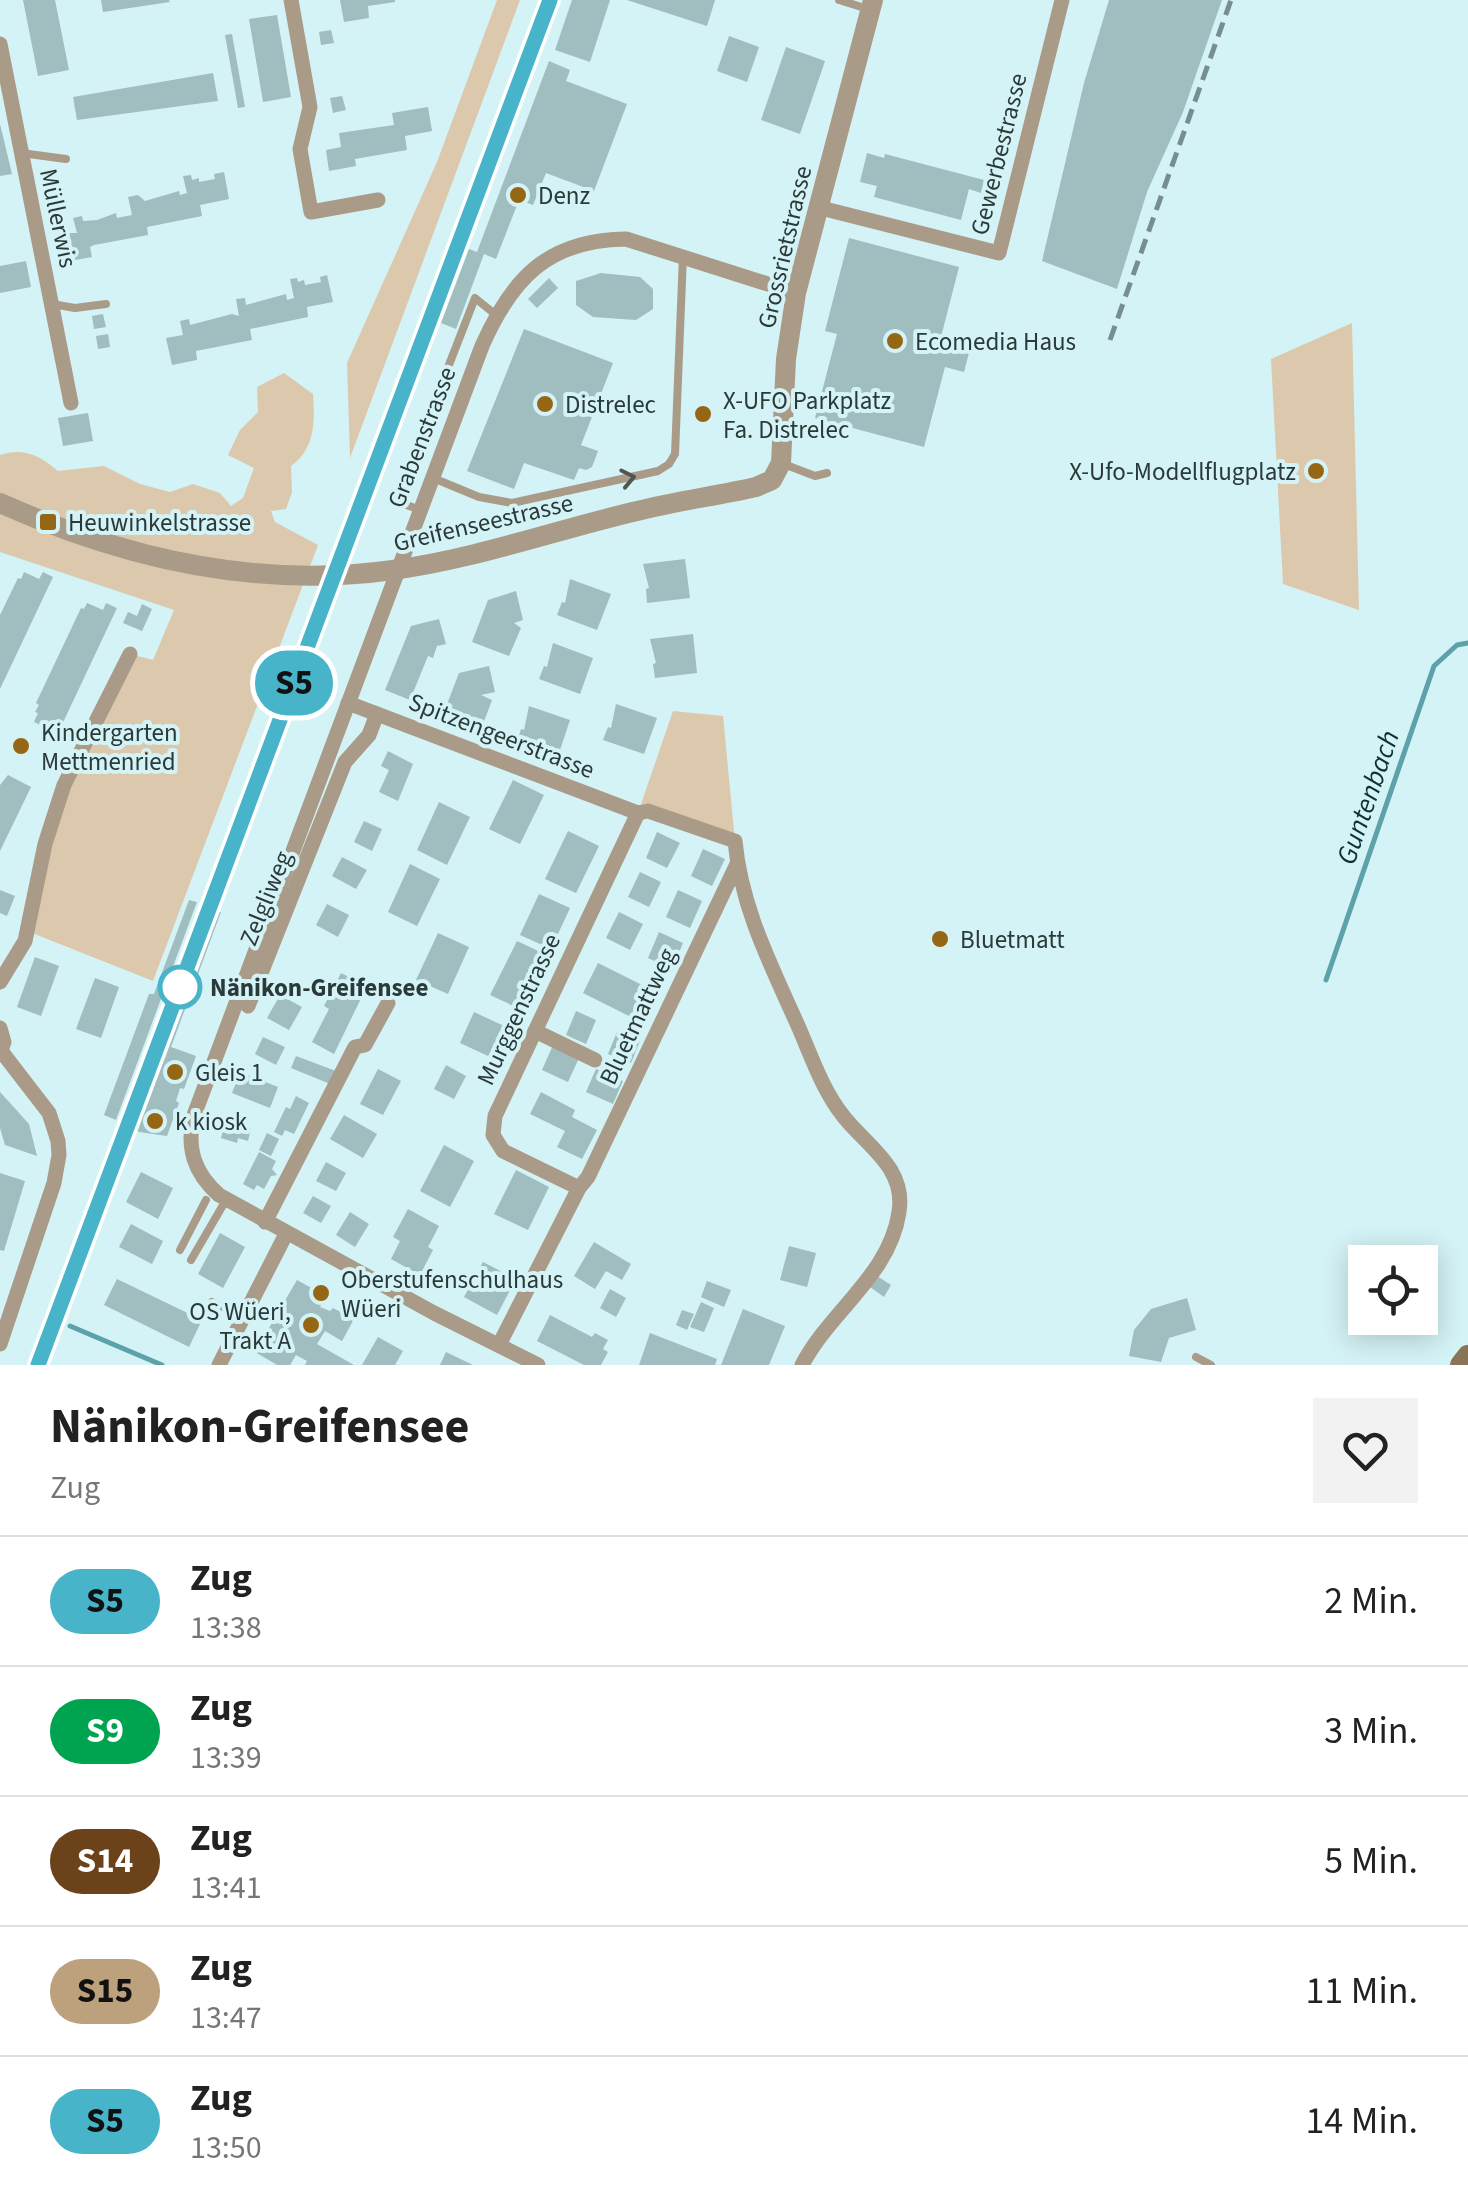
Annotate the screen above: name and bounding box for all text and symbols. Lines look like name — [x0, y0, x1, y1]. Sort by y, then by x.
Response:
street label: Gewerbestrasse — [961, 70, 1036, 239]
street label: Grossrietstrasse — [749, 162, 821, 332]
street label: Müllerwis — [30, 165, 86, 271]
place label: Denz — [538, 178, 590, 214]
marker: Denz — [507, 184, 529, 206]
place label: Ecomedia Haus — [915, 324, 1076, 360]
marker: Ecomedia Haus — [884, 330, 906, 352]
street label: Grabenstrasse — [379, 362, 465, 513]
place label: X-UFO Parkplatz Fa. Distrelec — [723, 383, 891, 448]
place label: Distrelec — [565, 387, 656, 423]
marker: Distrelec — [534, 393, 556, 415]
marker: X-UFO Parkplatz Fa. Distrelec — [692, 403, 714, 425]
place label: X-Ufo-Modellflugplatz — [1069, 454, 1296, 490]
marker: X-Ufo-Modellflugplatz — [1305, 460, 1327, 482]
one-way arrow — [619, 469, 636, 490]
street label: Greifenseestrasse — [390, 485, 577, 561]
place label: Heuwinkelstrasse — [68, 505, 251, 541]
marker: Heuwinkelstrasse — [37, 511, 59, 533]
line badge: S5 — [249, 650, 339, 716]
text: S5 — [275, 658, 313, 708]
street label: Spitzengeerstrasse — [404, 684, 600, 788]
place label: Kindergarten Mettmenried — [41, 715, 178, 780]
water label: Guntenbach — [1326, 725, 1410, 870]
marker: Kindergarten Mettmenried — [10, 735, 32, 757]
street label: Zelgliweg — [231, 845, 301, 951]
place label: Bluetmatt — [960, 922, 1065, 958]
street label: Murggenstrasse — [468, 928, 570, 1091]
marker: Bluetmatt — [929, 928, 951, 950]
street label: Bluetmattweg — [590, 942, 686, 1091]
marker: Nänikon-Greifensee — [159, 966, 201, 1008]
place label: Nänikon-Greifensee — [210, 970, 429, 1006]
place label: Gleis 1 — [195, 1055, 263, 1091]
marker: Gleis 1 — [164, 1061, 186, 1083]
place label: k kiosk — [175, 1104, 248, 1140]
marker: k kiosk — [144, 1110, 166, 1132]
map controls — [1348, 1245, 1438, 1335]
button: locate — [1348, 1245, 1438, 1335]
place label: Oberstufenschulhaus Wüeri — [341, 1262, 563, 1327]
marker: Oberstufenschulhaus Wüeri — [310, 1282, 332, 1304]
place label: OS Wüeri, Trakt A — [189, 1294, 291, 1359]
marker: OS Wüeri, Trakt A — [300, 1314, 322, 1336]
text: Nänikon-Greifensee — [50, 1393, 469, 1461]
button: heart — [1313, 1398, 1418, 1503]
text: Zug — [50, 1465, 100, 1511]
text: Zug — [190, 1551, 252, 1605]
text: 2 Min. — [1324, 1574, 1418, 1628]
text: S5 — [86, 1576, 124, 1626]
text: 13:38 — [190, 1605, 262, 1651]
text: Zug — [190, 1681, 252, 1735]
text: 3 Min. — [1324, 1704, 1418, 1758]
text: S9 — [86, 1706, 124, 1756]
text: 13:39 — [190, 1735, 262, 1781]
text: Zug — [190, 1811, 252, 1865]
text: 5 Min. — [1324, 1834, 1418, 1888]
text: S14 — [77, 1836, 133, 1886]
text: 13:41 — [190, 1865, 262, 1911]
text: Zug — [190, 1941, 252, 1995]
text: 11 Min. — [1305, 1964, 1418, 2018]
text: S15 — [77, 1966, 133, 2016]
text: 13:47 — [190, 1995, 262, 2041]
text: Zug — [190, 2071, 252, 2125]
text: 14 Min. — [1305, 2094, 1418, 2148]
text: S5 — [86, 2096, 124, 2146]
text: 13:50 — [190, 2125, 262, 2171]

